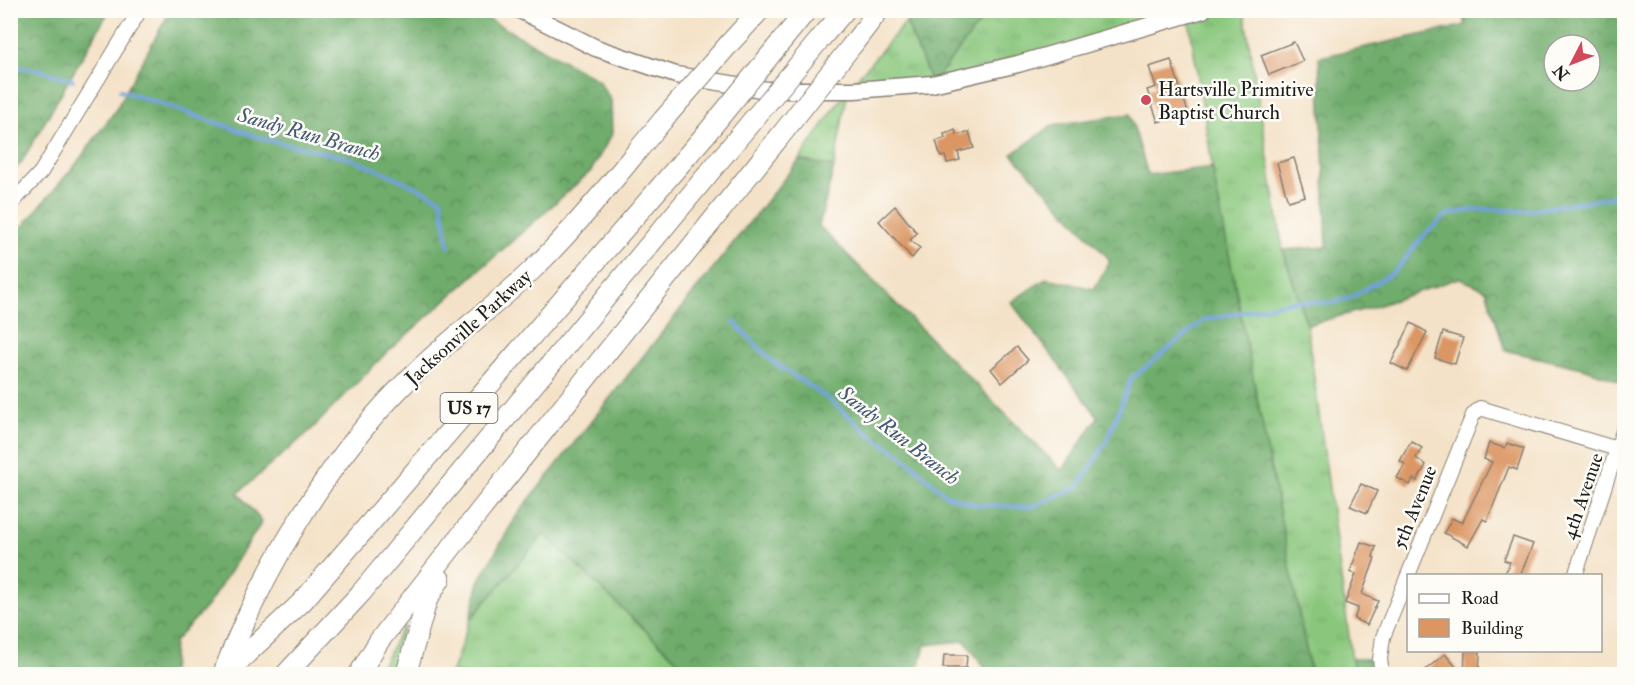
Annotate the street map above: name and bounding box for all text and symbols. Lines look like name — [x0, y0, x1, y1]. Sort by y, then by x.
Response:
north arrow — [1542, 33, 1602, 93]
text: N — [1549, 60, 1574, 85]
place label: Hartsville Primitive Baptist Church — [1158, 77, 1314, 126]
marker: Hartsville Primitive Baptist Church — [1139, 93, 1153, 107]
water label: Sandy Run Branch — [234, 101, 383, 168]
street label: Jacksonville Parkway — [399, 263, 538, 392]
water label: Sandy Run Branch — [832, 379, 965, 491]
road number: US 17 — [440, 393, 498, 423]
street label: 4th Avenue — [1556, 450, 1609, 543]
street label: 5th Avenue — [1386, 462, 1443, 553]
legend — [1407, 574, 1602, 652]
text: Road — [1461, 587, 1499, 610]
text: Building — [1461, 617, 1524, 640]

